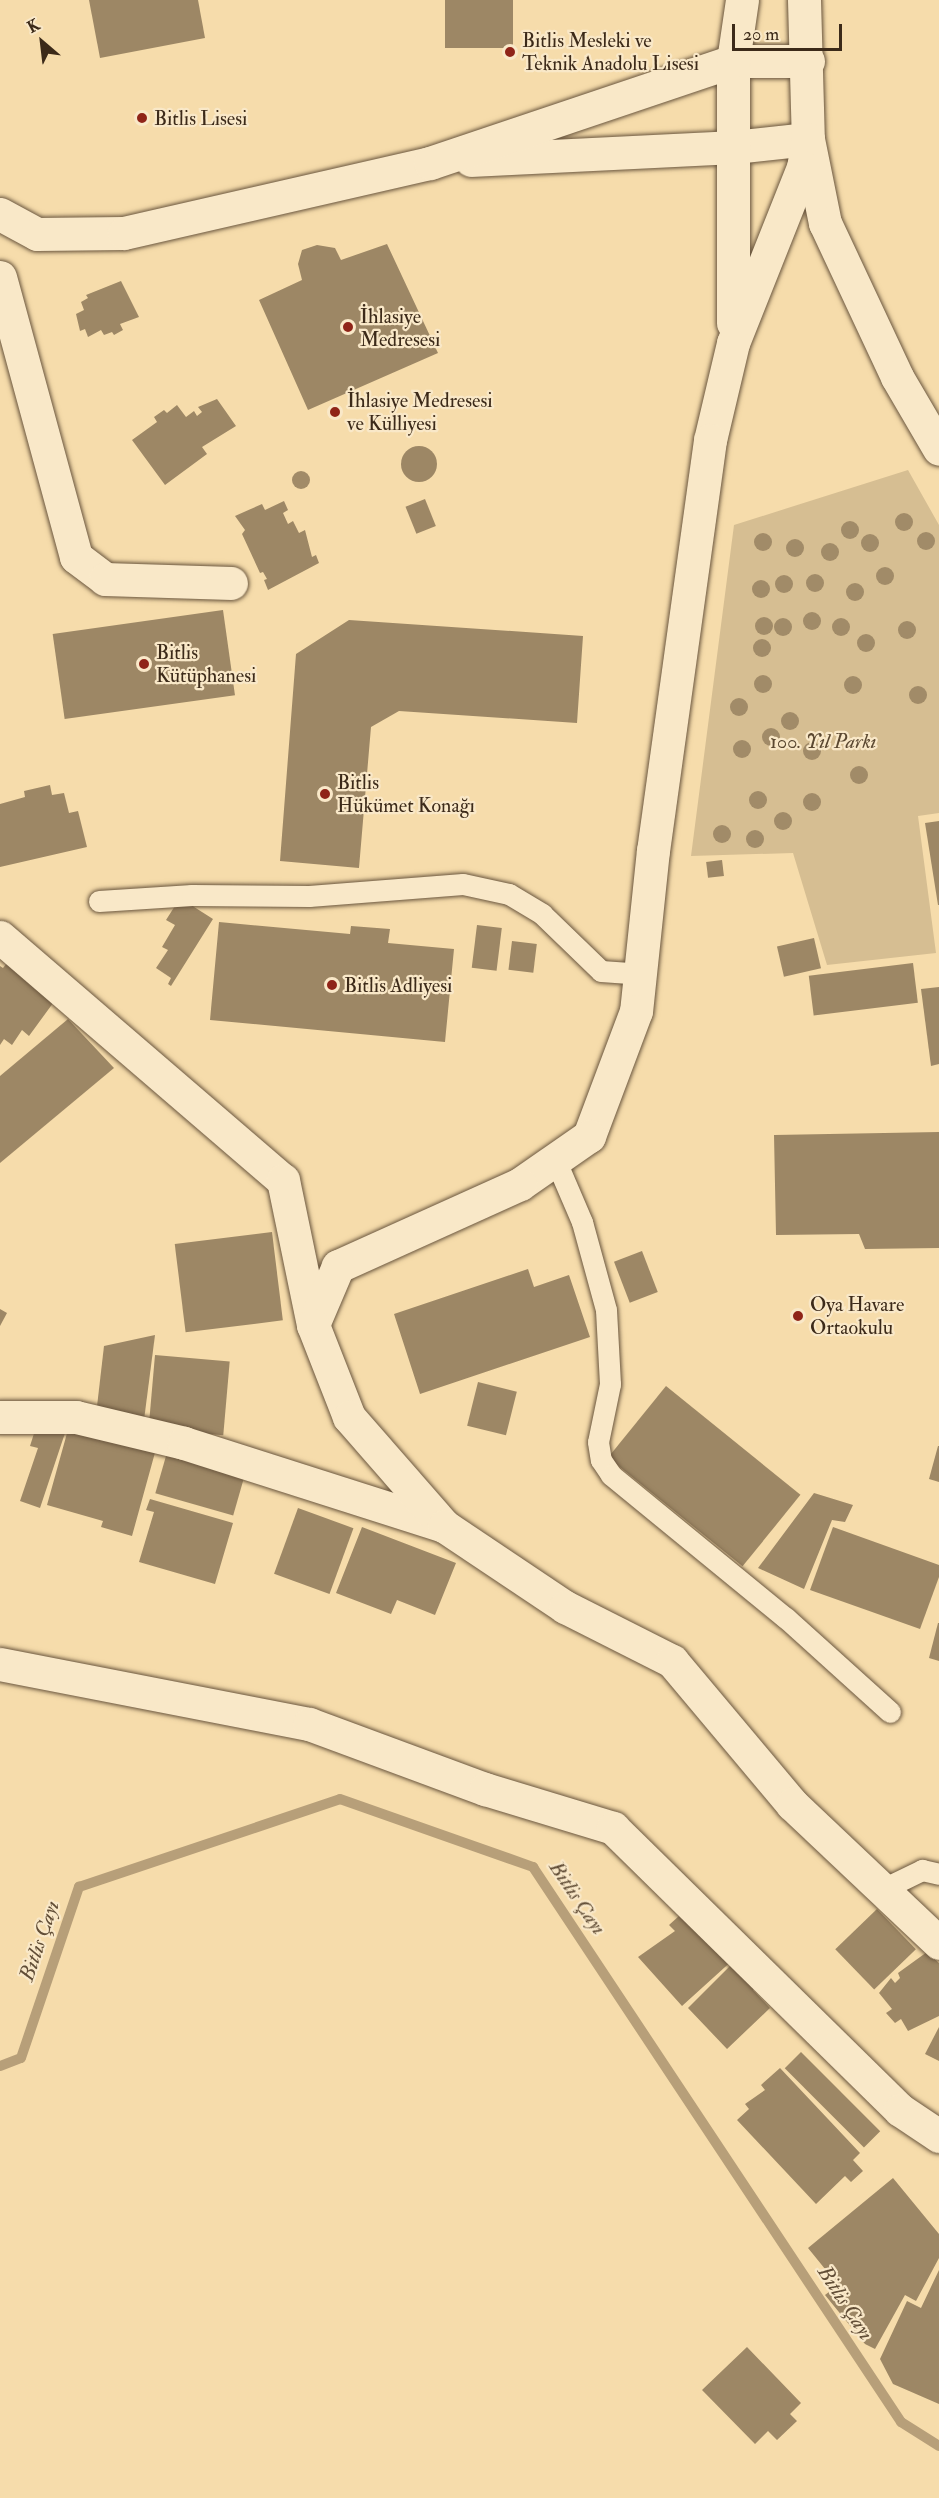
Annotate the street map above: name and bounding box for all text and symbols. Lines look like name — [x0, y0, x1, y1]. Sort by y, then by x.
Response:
north arrow — [12, 12, 72, 72]
scale bar — [735, 12, 844, 50]
text: K — [24, 15, 43, 38]
text: 20 m — [743, 23, 779, 46]
place label: Bitlis Mesleki ve Teknik Anadolu Lisesi — [522, 28, 699, 75]
marker: Bitlis Mesleki ve Teknik Anadolu Lisesi — [503, 45, 517, 59]
place label: Bitlis Lisesi — [154, 106, 247, 130]
marker: Bitlis Lisesi — [135, 111, 149, 125]
place label: İhlasiye Medresesi — [360, 304, 440, 351]
marker: İhlasiye Medresesi — [341, 320, 355, 334]
place label: İhlasiye Medresesi ve Külliyesi — [347, 388, 493, 435]
marker: İhlasiye Medresesi ve Külliyesi — [328, 405, 342, 419]
place label: Bitlis Kütüphanesi — [156, 640, 256, 687]
marker: Bitlis Kütüphanesi — [137, 657, 151, 671]
park label: 100. Yıl Parkı — [770, 729, 876, 753]
place label: Bitlis Hükümet Konağı — [337, 771, 475, 818]
marker: Bitlis Hükümet Konağı — [318, 787, 332, 801]
place label: Bitlis Adliyesi — [344, 973, 452, 997]
marker: Bitlis Adliyesi — [325, 978, 339, 992]
place label: Oya Havare Ortaokulu — [810, 1292, 904, 1339]
marker: Oya Havare Ortaokulu — [791, 1309, 805, 1323]
water label: Bitlis Çayı — [543, 1856, 611, 1940]
water label: Bitlis Çayı — [15, 1897, 65, 1985]
water label: Bitlis Çayı — [812, 2261, 878, 2345]

